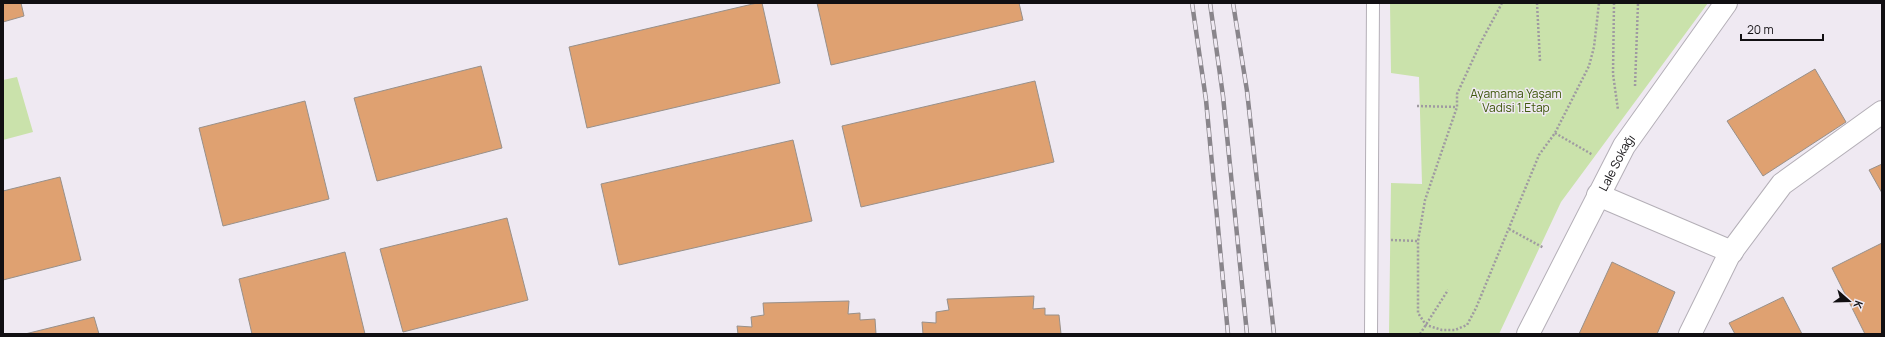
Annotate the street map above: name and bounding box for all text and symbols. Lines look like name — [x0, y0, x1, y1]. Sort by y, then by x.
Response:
scale bar — [1741, 16, 1823, 42]
text: 20 m — [1747, 21, 1774, 38]
park label: Ayamama Yaşam Vadisi 1.Etap — [1470, 85, 1562, 116]
street label: Lale Sokağı — [1594, 131, 1638, 194]
north arrow — [1829, 281, 1869, 321]
text: K — [1850, 299, 1867, 311]

